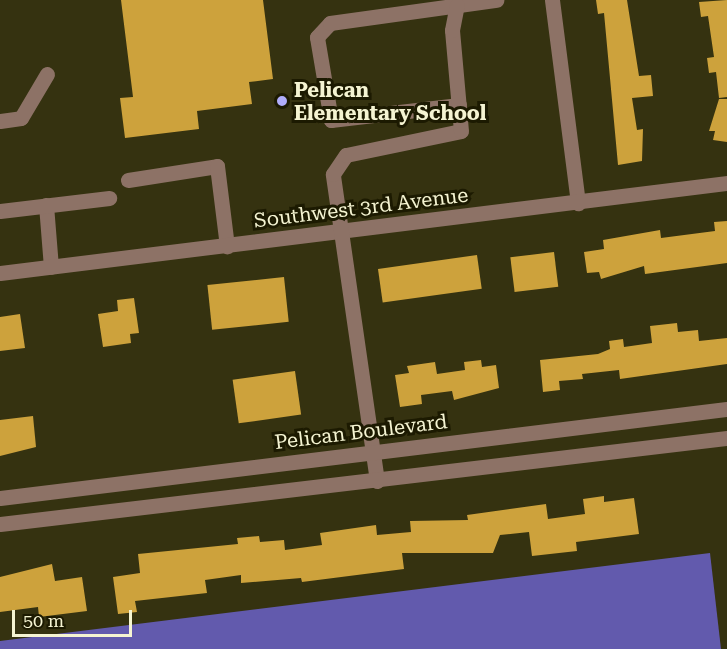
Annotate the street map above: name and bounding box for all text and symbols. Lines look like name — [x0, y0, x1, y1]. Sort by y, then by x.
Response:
place label: Pelican Elementary School — [294, 78, 486, 125]
marker: Pelican Elementary School — [275, 94, 289, 108]
street label: Southwest 3rd Avenue — [253, 183, 469, 233]
street label: Pelican Boulevard — [273, 409, 449, 455]
scale bar — [15, 598, 135, 636]
text: 50 m — [23, 610, 64, 631]

